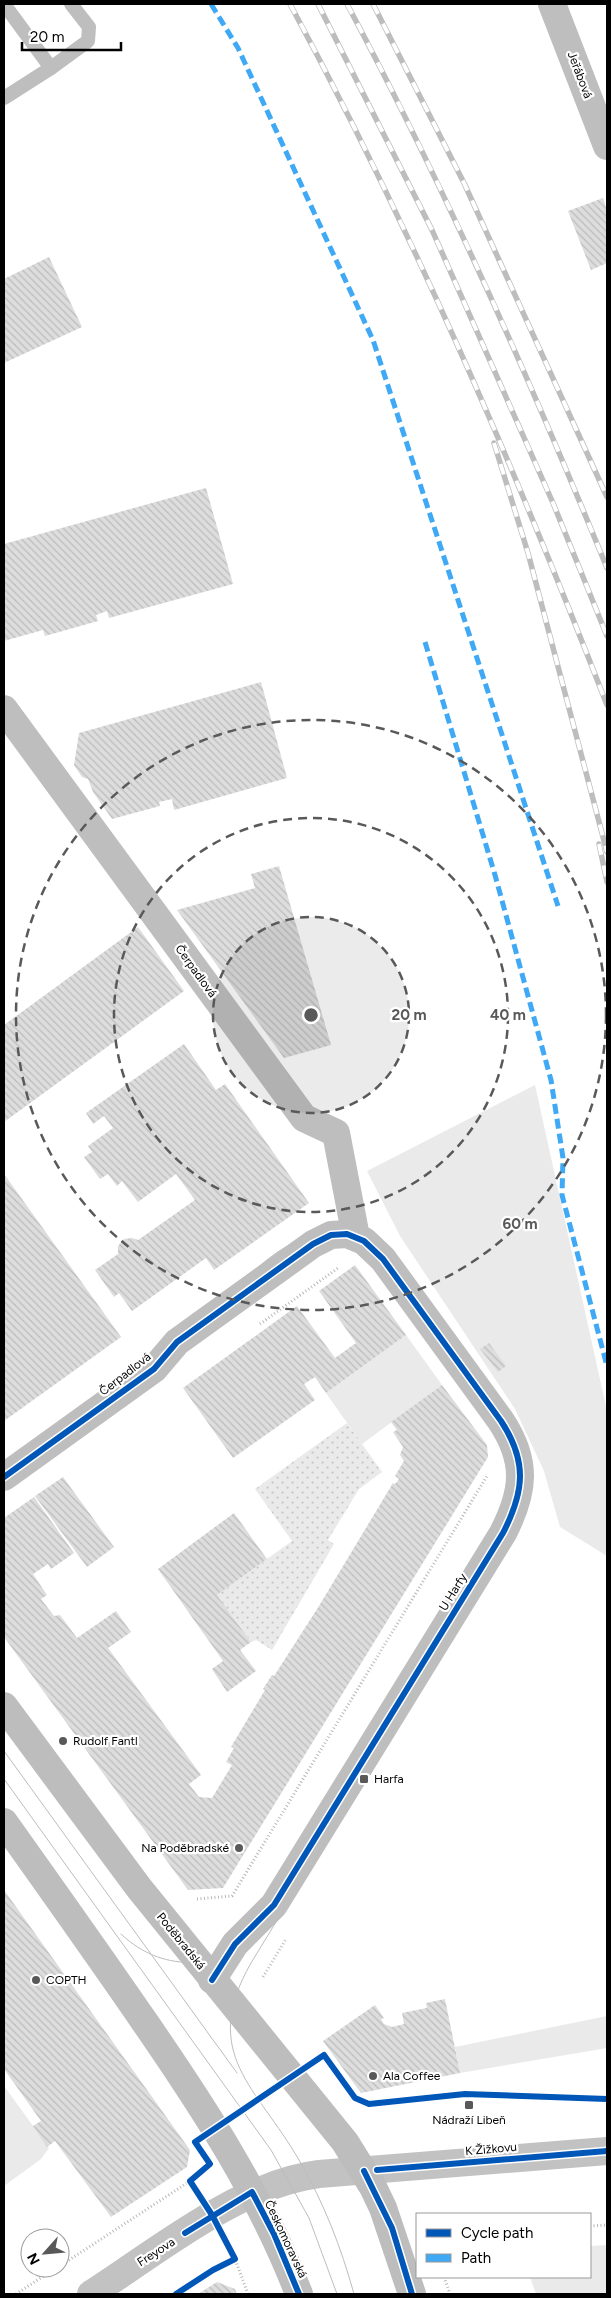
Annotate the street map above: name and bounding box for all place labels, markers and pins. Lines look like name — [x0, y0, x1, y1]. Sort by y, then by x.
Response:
centre of rings — [302, 1006, 320, 1024]
place label: Rudolf Fantl — [73, 1734, 138, 1748]
marker: Rudolf Fantl — [57, 1735, 69, 1747]
place label: Harfa — [374, 1772, 404, 1786]
marker: Harfa — [358, 1773, 370, 1785]
place label: Na Poděbradské — [141, 1841, 229, 1855]
marker: Na Poděbradské — [233, 1842, 245, 1854]
place label: COPTH — [46, 1973, 87, 1987]
marker: COPTH — [30, 1974, 42, 1986]
place label: Ala Coffee — [383, 2069, 441, 2083]
marker: Ala Coffee — [367, 2070, 379, 2082]
marker: Nádraží Libeň — [463, 2099, 475, 2111]
place label: Nádraží Libeň — [432, 2113, 506, 2127]

